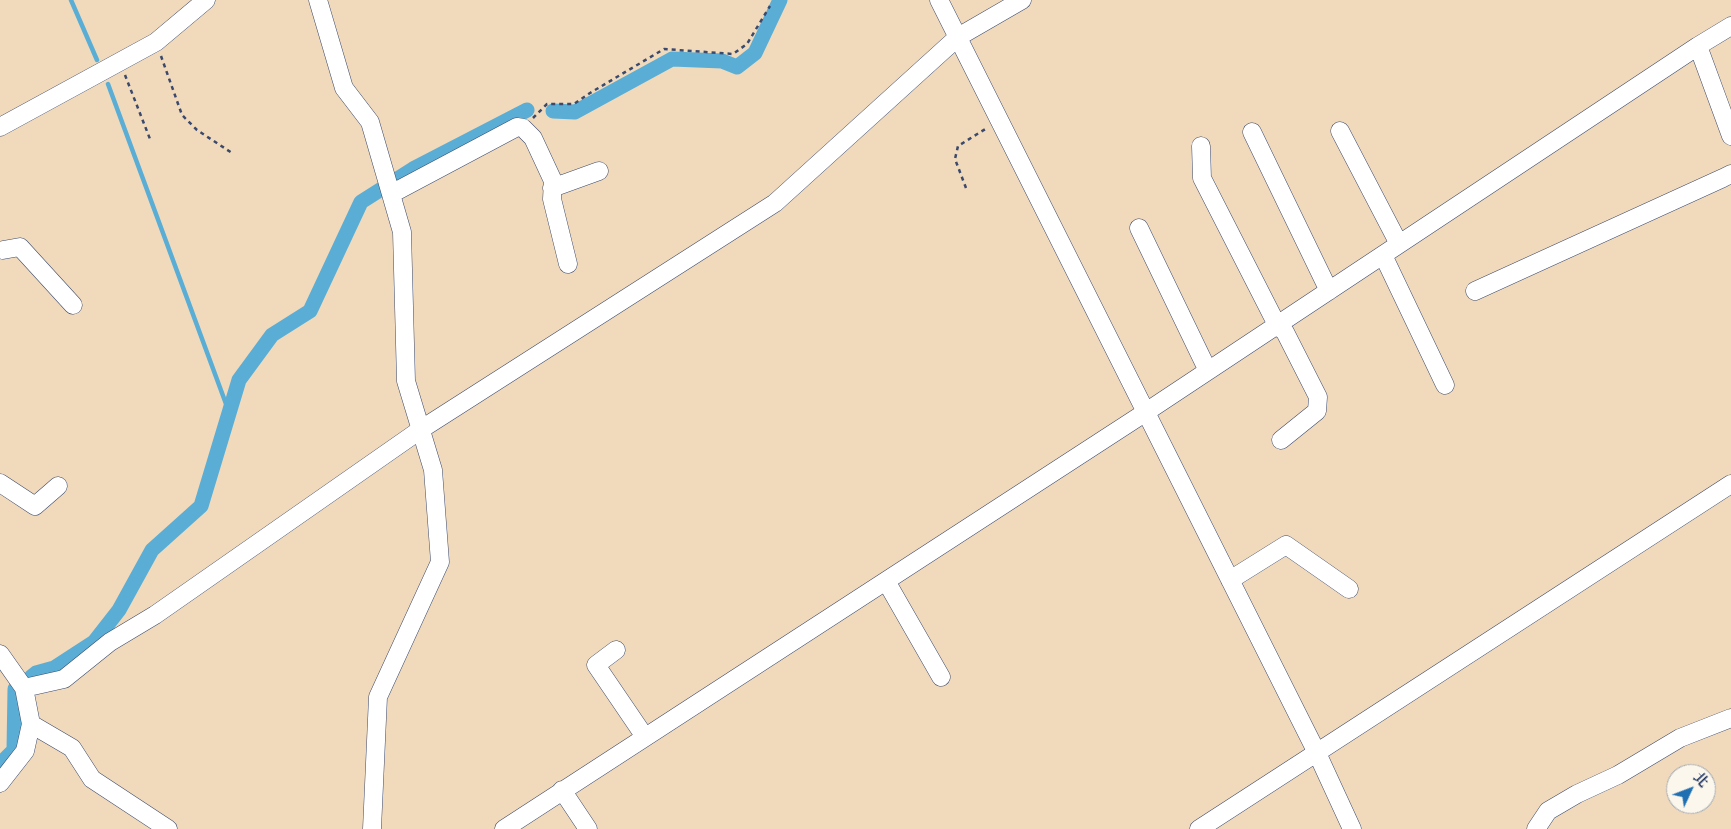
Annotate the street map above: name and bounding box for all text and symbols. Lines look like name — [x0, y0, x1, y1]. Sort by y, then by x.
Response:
north arrow — [1666, 764, 1716, 814]
text: 北 — [1690, 768, 1713, 791]

